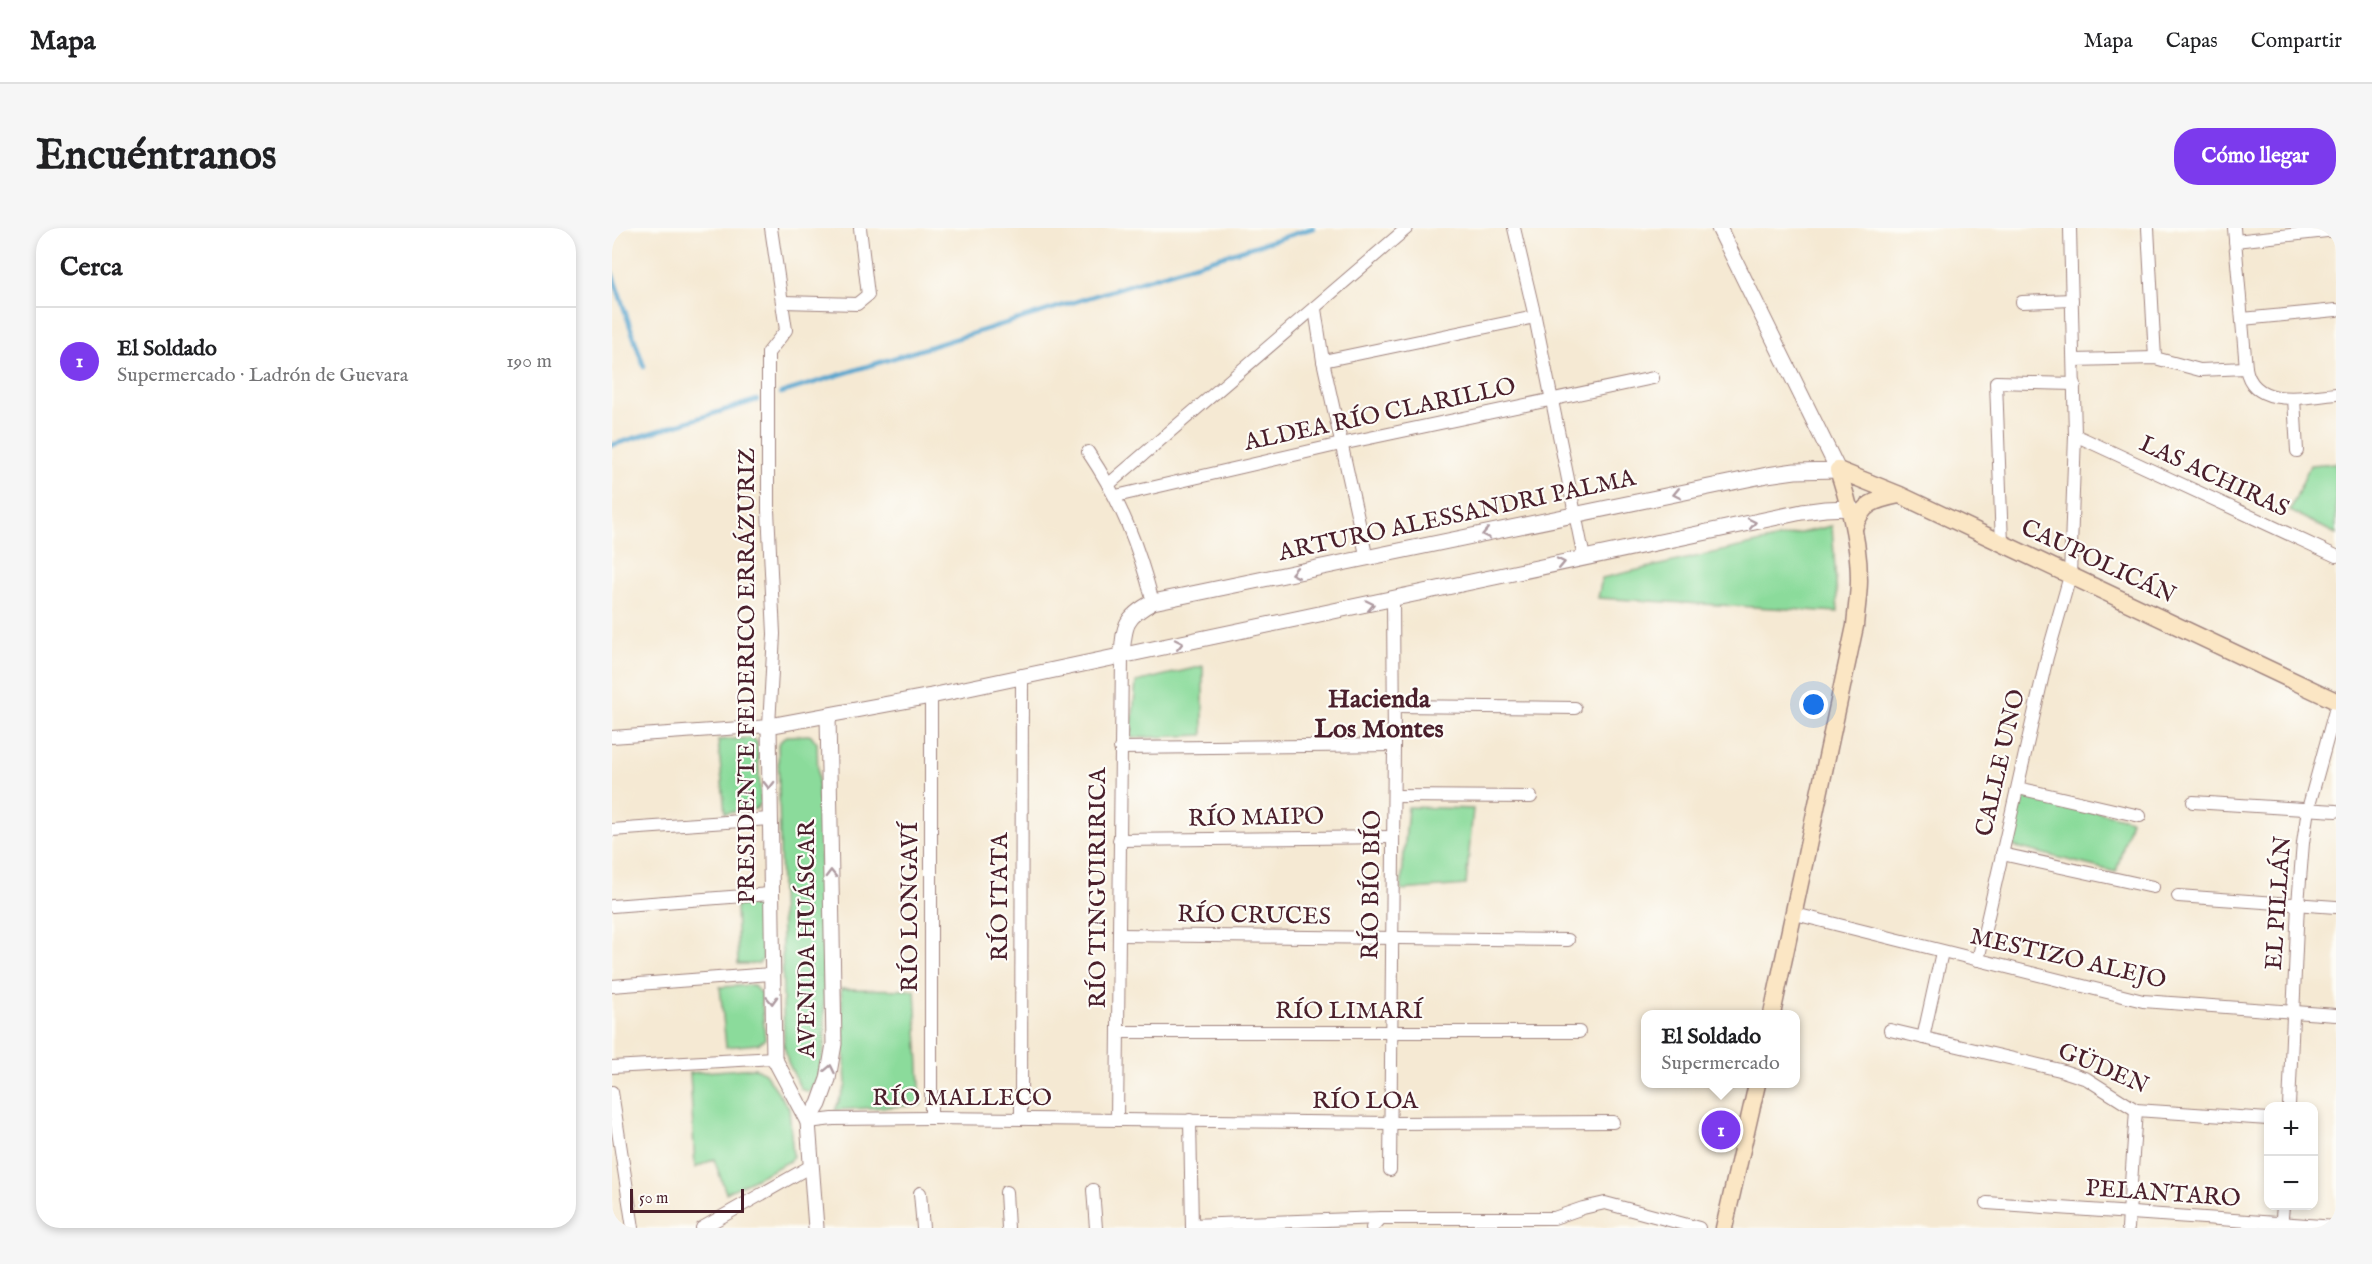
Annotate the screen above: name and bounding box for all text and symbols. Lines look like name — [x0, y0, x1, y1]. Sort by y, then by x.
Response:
text: Mapa — [30, 24, 96, 59]
text: Mapa — [2084, 28, 2133, 55]
text: Capas — [2166, 28, 2218, 55]
text: Compartir — [2251, 28, 2342, 55]
button: Cómo llegar — [2174, 128, 2336, 185]
text: Encuéntranos — [36, 130, 277, 183]
text: Cerca — [60, 251, 122, 284]
text: El Soldado — [117, 335, 217, 363]
text: 1 — [76, 349, 83, 374]
text: 190 m — [506, 349, 552, 374]
text: Supermercado · Ladrón de Guevara — [117, 363, 408, 388]
street label: ALDEA RÍO CLARILLO — [1241, 371, 1519, 459]
street label: LAS ACHIRAS — [2134, 429, 2294, 525]
street label: PRESIDENTE FEDERICO ERRÁZURIZ — [732, 448, 763, 904]
street label: ARTURO ALESSANDRI PALMA — [1275, 463, 1639, 569]
one-way arrow — [1672, 486, 1682, 499]
street label: CAUPOLICÁN — [2016, 513, 2181, 611]
one-way arrow — [1746, 517, 1756, 530]
one-way arrow — [1481, 526, 1491, 539]
one-way arrow — [1556, 558, 1566, 571]
one-way arrow — [1290, 566, 1300, 579]
one-way arrow — [1365, 599, 1375, 612]
one-way arrow — [1174, 638, 1184, 651]
district label: Hacienda Los Montes — [1314, 683, 1444, 746]
street label: CALLE UNO — [1969, 686, 2033, 840]
your location — [1799, 690, 1828, 719]
street label: RÍO TINGUIRIRICA — [1083, 767, 1114, 1009]
one-way arrow — [763, 780, 775, 789]
street label: RÍO MAIPO — [1188, 801, 1324, 835]
street label: RÍO BÍO BÍO — [1355, 810, 1389, 960]
street label: AVENIDA HUÁSCAR — [792, 819, 823, 1059]
street label: RÍO LONGAVÍ — [895, 821, 926, 992]
street label: RÍO ITATA — [985, 832, 1016, 962]
street label: EL PILLÁN — [2259, 835, 2299, 971]
one-way arrow — [824, 869, 837, 878]
street label: RÍO CRUCES — [1177, 899, 1331, 933]
street label: MESTIZO ALEJO — [1967, 921, 2169, 997]
one-way arrow — [766, 996, 779, 1005]
street label: RÍO LIMARÍ — [1275, 996, 1424, 1027]
popup — [1641, 1010, 1800, 1088]
text: El Soldado — [1661, 1023, 1761, 1051]
street label: GÜDEN — [2053, 1036, 2153, 1102]
text: Supermercado — [1661, 1051, 1780, 1076]
one-way arrow — [823, 1064, 836, 1074]
street label: RÍO MALLECO — [872, 1083, 1052, 1114]
street label: RÍO LOA — [1312, 1086, 1419, 1117]
map controls — [2264, 1102, 2318, 1210]
button: + — [2264, 1102, 2318, 1156]
pin: 1 — [1702, 1108, 1740, 1152]
button: − — [2264, 1156, 2318, 1210]
street label: PELANTARO — [2084, 1173, 2242, 1215]
scale bar — [630, 1186, 744, 1214]
text: 50 m — [639, 1189, 668, 1209]

